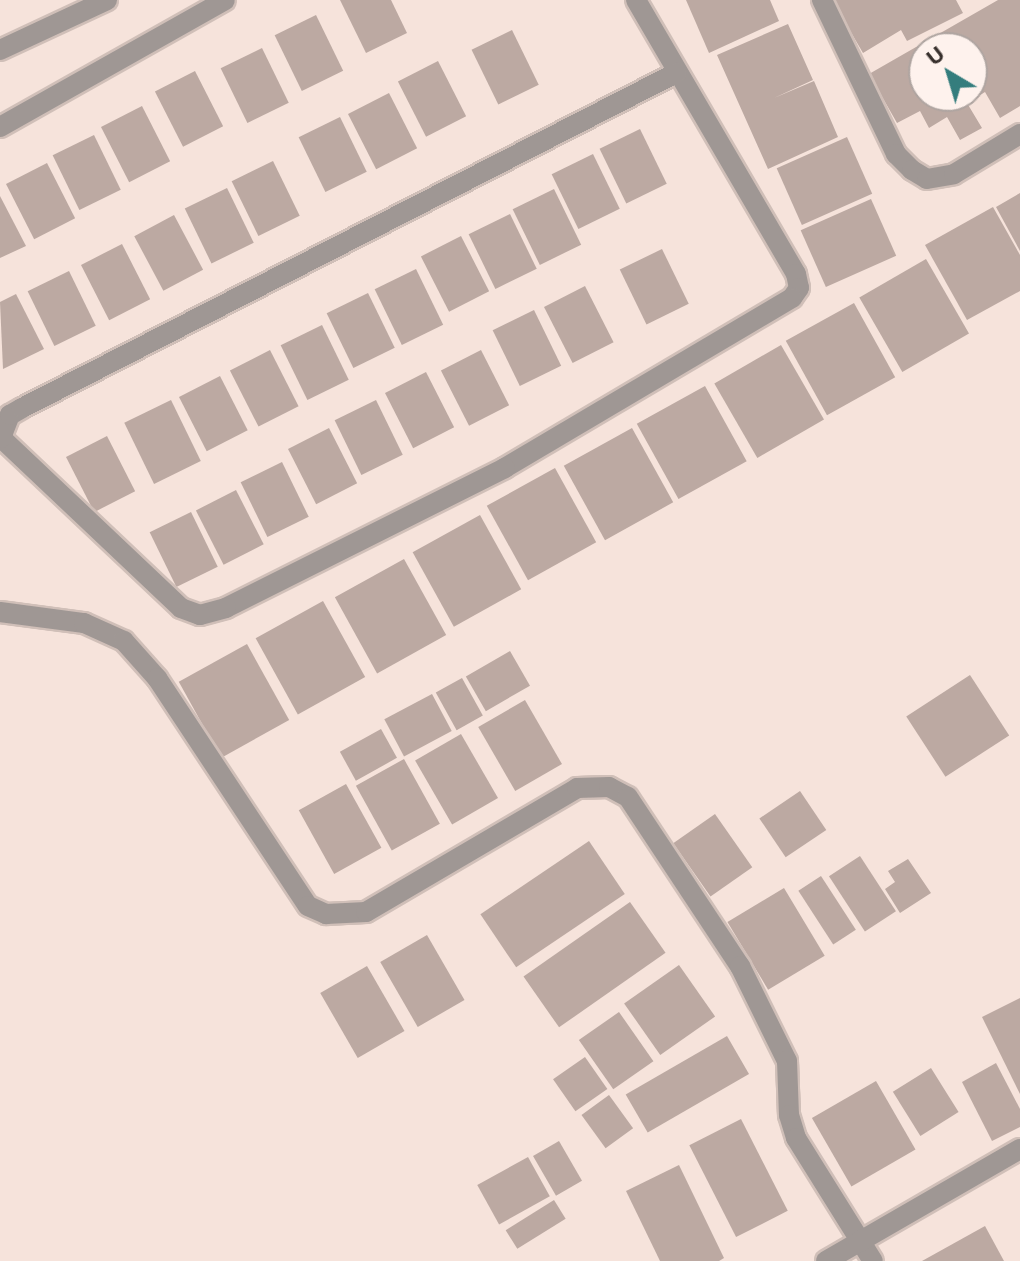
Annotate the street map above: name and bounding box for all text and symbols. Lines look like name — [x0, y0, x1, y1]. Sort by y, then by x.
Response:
north arrow — [908, 32, 988, 112]
text: U — [919, 38, 950, 72]

